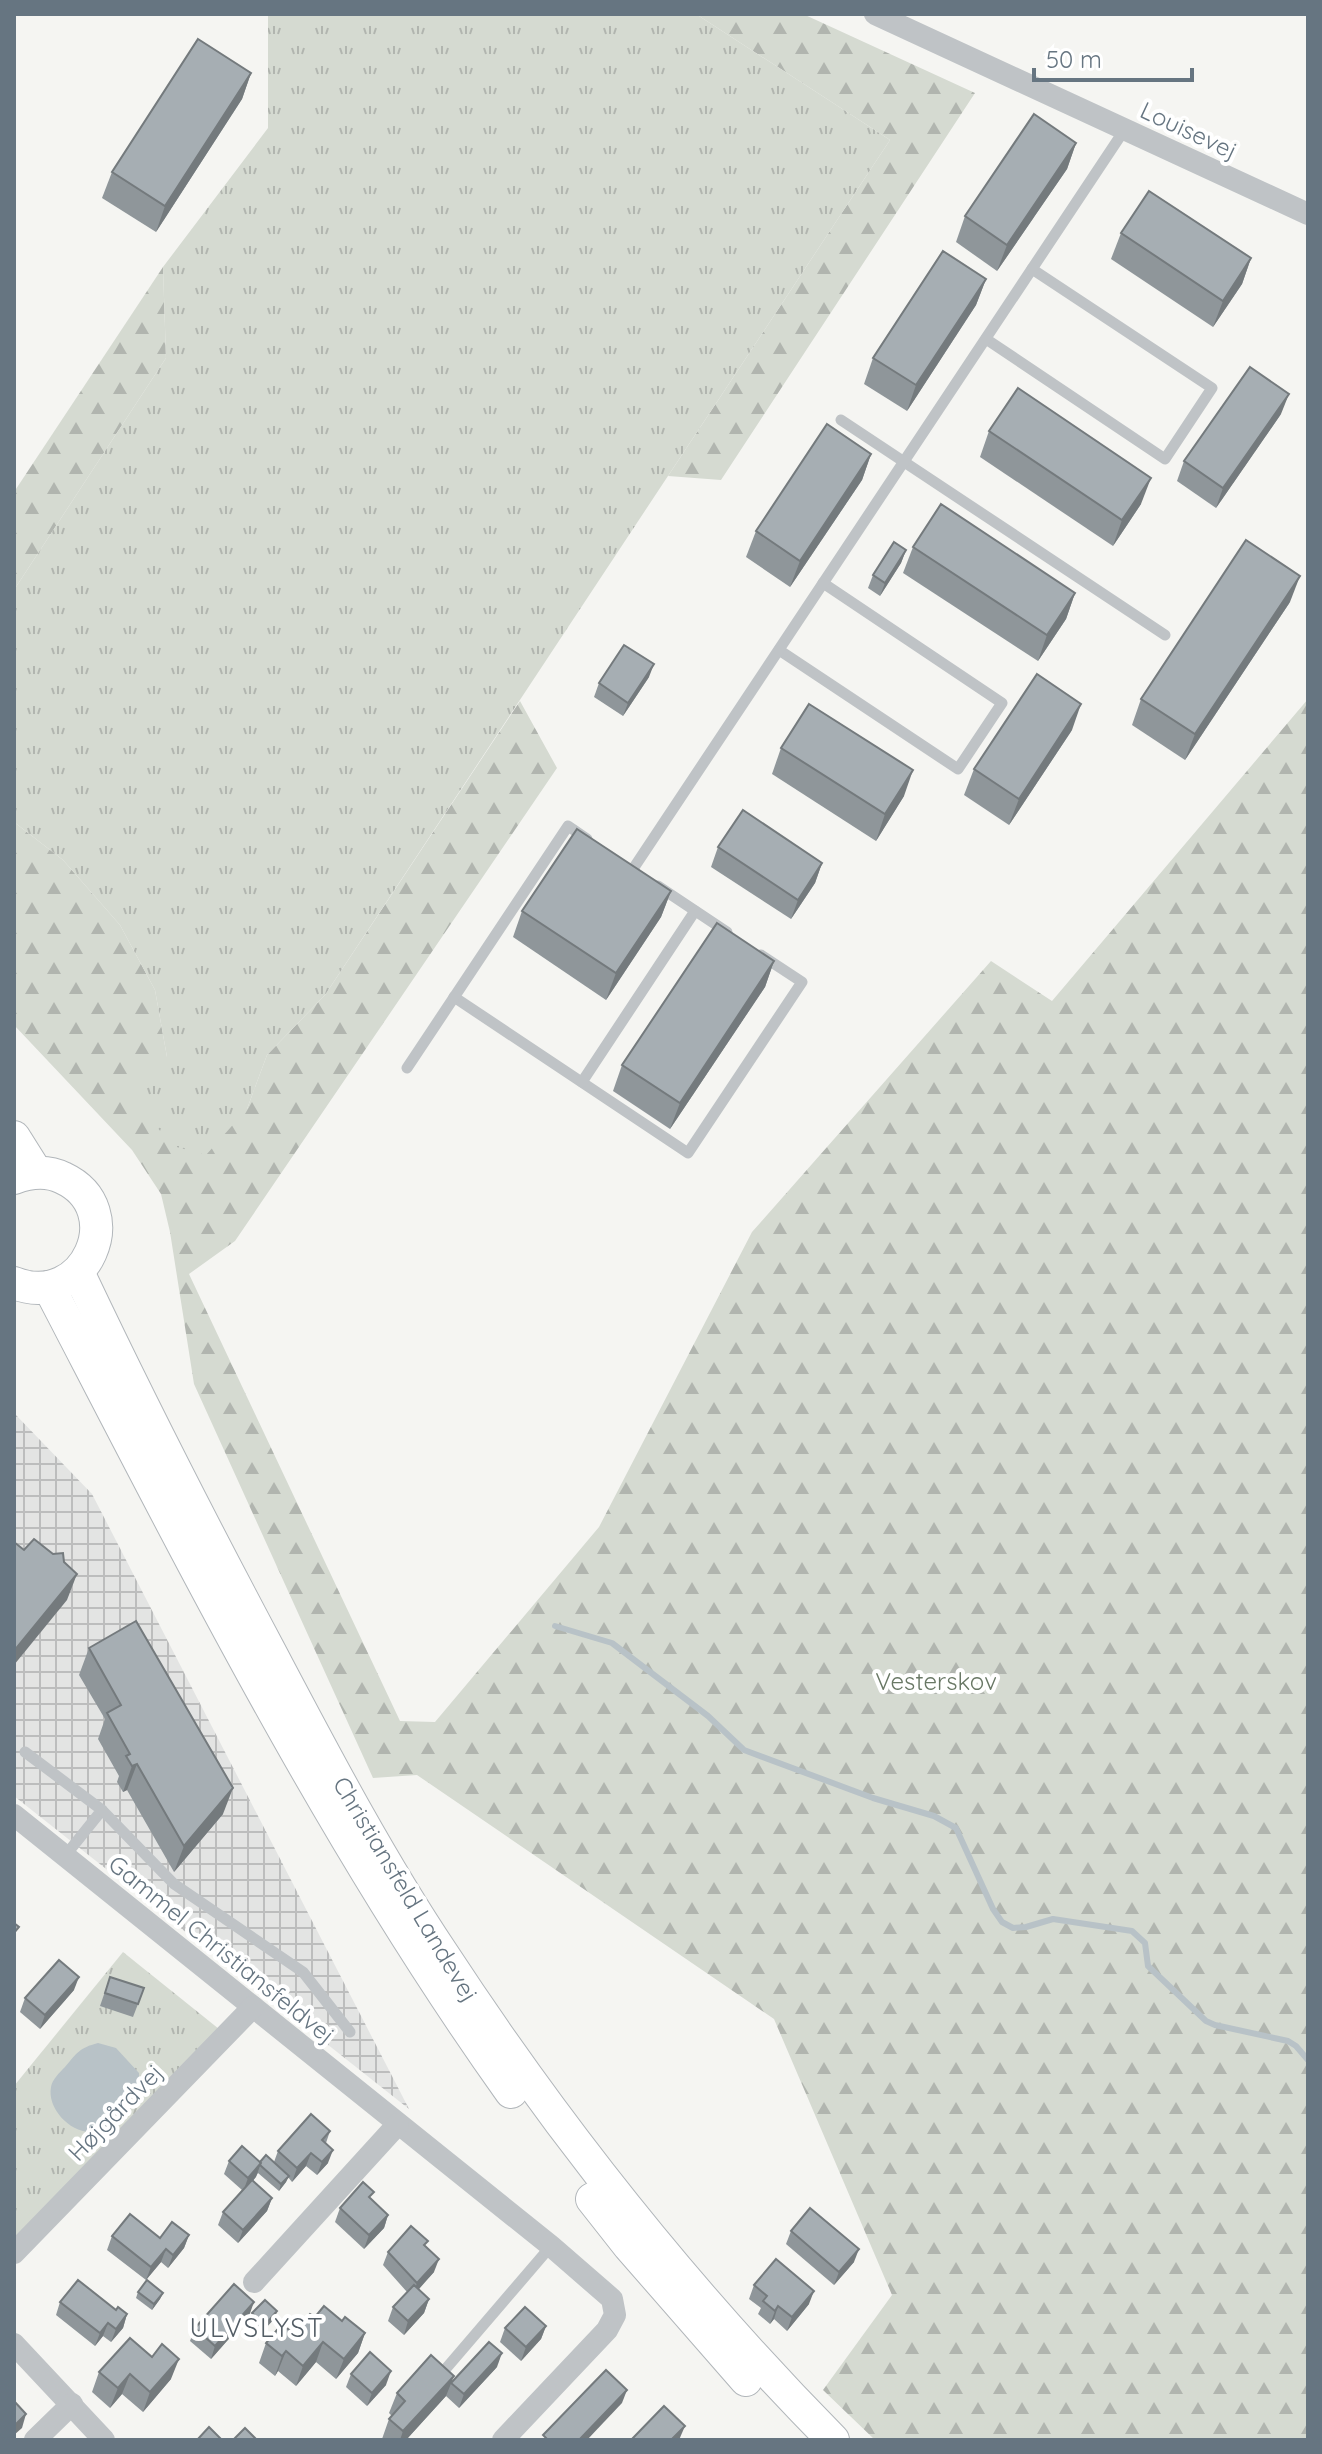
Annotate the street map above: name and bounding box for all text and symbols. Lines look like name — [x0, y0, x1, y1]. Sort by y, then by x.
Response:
scale bar — [1034, 32, 1192, 82]
text: 50 m — [1046, 44, 1102, 74]
street label: Louisevej — [1136, 95, 1242, 165]
park label: Vesterskov — [875, 1666, 997, 1696]
street label: Christiansfeld Landevej — [327, 1771, 485, 2007]
street label: Gammel Christiansfeldvej — [103, 1848, 341, 2050]
street label: Højgårdvej — [61, 2057, 169, 2167]
district label: ULVSLYST — [189, 2311, 325, 2344]

